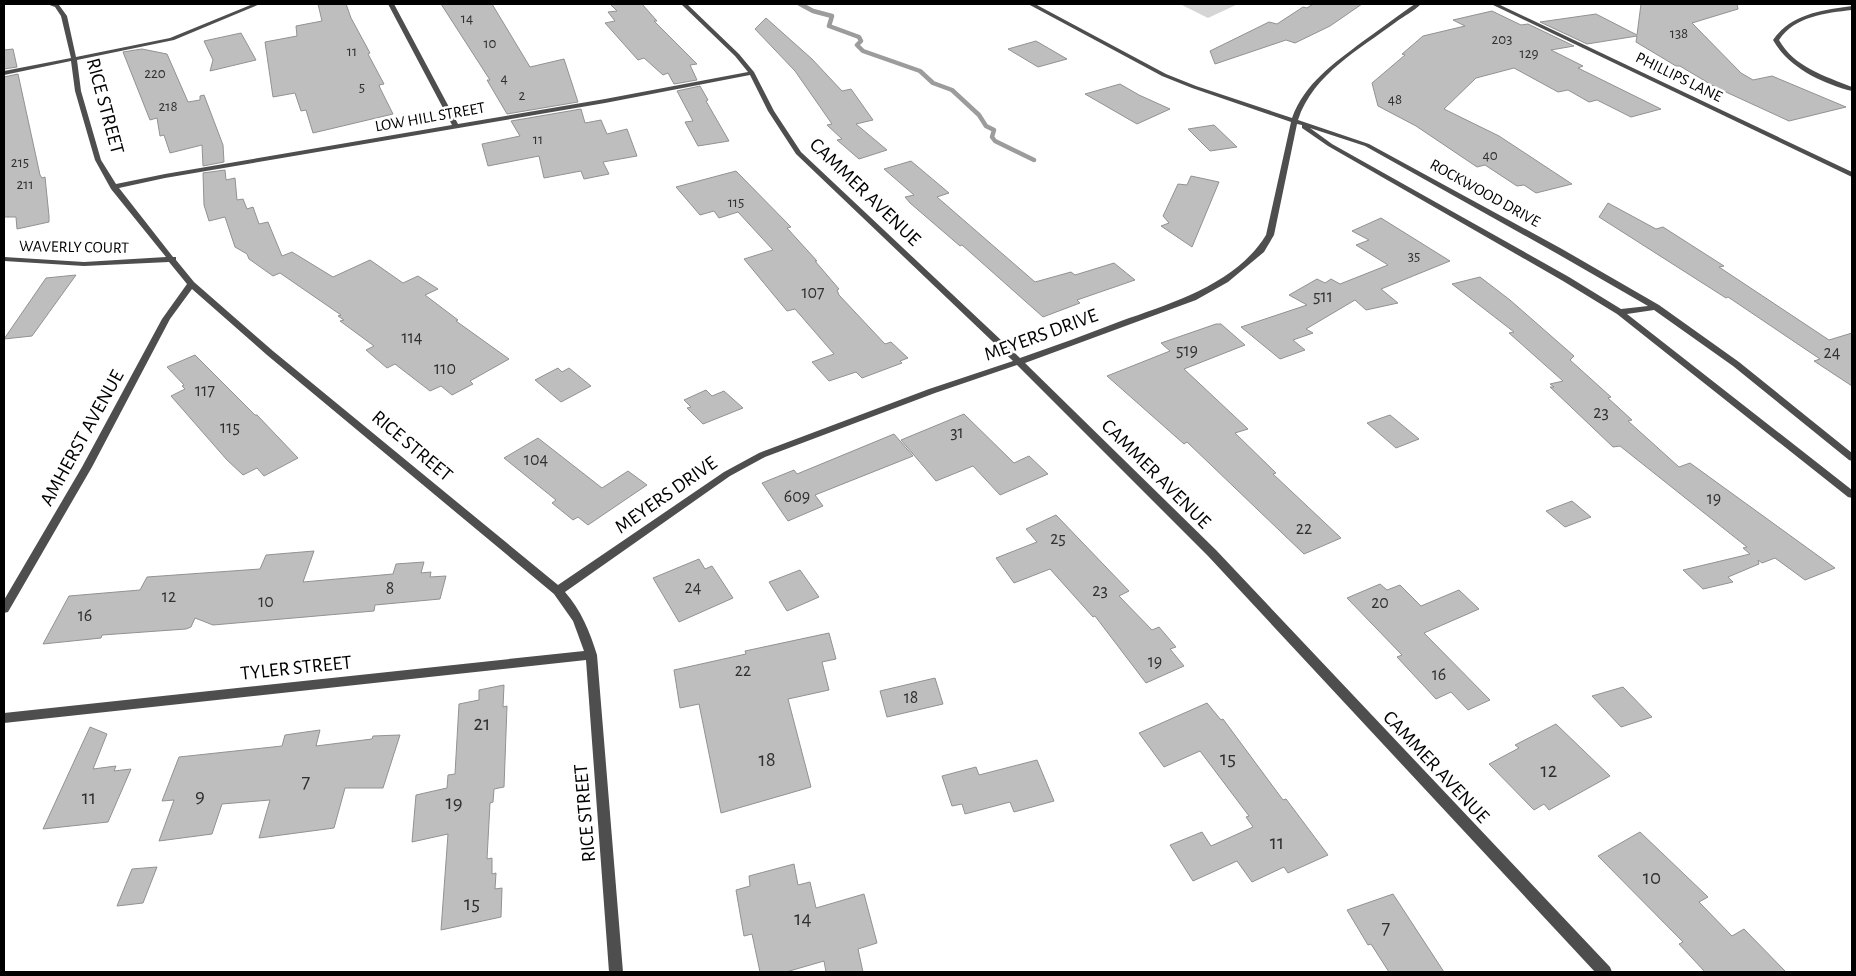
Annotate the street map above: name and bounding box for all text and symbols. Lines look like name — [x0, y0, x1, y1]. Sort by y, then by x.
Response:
house number: 14 — [461, 11, 473, 26]
house number: 138 — [1670, 26, 1688, 41]
house number: 203 — [1492, 32, 1512, 47]
house number: 10 — [483, 36, 497, 51]
house number: 11 — [347, 44, 357, 59]
house number: 129 — [1519, 46, 1539, 61]
street label: PHILLIPS LANE — [1633, 49, 1725, 105]
street label: RICE STREET — [83, 56, 127, 156]
house number: 220 — [144, 66, 166, 81]
house number: 4 — [500, 71, 508, 86]
house number: 5 — [359, 80, 365, 95]
house number: 2 — [519, 88, 526, 103]
house number: 48 — [1388, 92, 1402, 107]
house number: 218 — [158, 99, 178, 114]
street label: LOW HILL STREET — [374, 99, 486, 135]
house number: 11 — [533, 132, 543, 147]
street label: CAMMER AVENUE — [806, 134, 925, 250]
house number: 40 — [1482, 148, 1498, 163]
house number: 215 — [11, 155, 29, 170]
street label: ROCKWOOD DRIVE — [1427, 156, 1543, 230]
house number: 211 — [16, 177, 34, 192]
house number: 115 — [728, 195, 744, 210]
street label: WAVERLY COURT — [19, 238, 129, 256]
house number: 35 — [1408, 249, 1420, 264]
house number: 107 — [801, 284, 825, 302]
house number: 511 — [1313, 288, 1333, 306]
street label: MEYERS DRIVE — [981, 305, 1101, 365]
house number: 114 — [401, 329, 423, 347]
house number: 519 — [1176, 342, 1198, 360]
house number: 24 — [1824, 344, 1841, 362]
house number: 110 — [434, 360, 456, 378]
street label: AMHERST AVENUE — [36, 366, 128, 509]
house number: 117 — [195, 382, 215, 400]
house number: 23 — [1593, 404, 1609, 422]
street label: RICE STREET — [368, 407, 456, 485]
street label: CAMMER AVENUE — [1098, 416, 1215, 533]
house number: 115 — [220, 419, 240, 437]
house number: 31 — [950, 424, 964, 442]
house number: 104 — [524, 451, 549, 469]
street label: MEYERS DRIVE — [611, 452, 721, 537]
house number: 609 — [784, 488, 810, 506]
house number: 19 — [1707, 490, 1721, 508]
house number: 22 — [1296, 520, 1312, 538]
house number: 25 — [1050, 530, 1066, 548]
house number: 24 — [685, 579, 702, 597]
house number: 8 — [386, 580, 394, 598]
house number: 23 — [1092, 582, 1108, 600]
house number: 12 — [162, 588, 176, 606]
house number: 10 — [258, 593, 274, 611]
house number: 20 — [1371, 594, 1389, 612]
house number: 16 — [78, 607, 92, 625]
street label: TYLER STREET — [239, 652, 353, 684]
house number: 19 — [1148, 653, 1162, 671]
house number: 22 — [735, 662, 751, 680]
house number: 16 — [1432, 666, 1446, 684]
house number: 18 — [904, 689, 918, 707]
street label: CAMMER AVENUE — [1379, 707, 1493, 827]
house number: 21 — [474, 713, 490, 734]
house number: 15 — [1220, 748, 1236, 769]
house number: 18 — [758, 749, 776, 770]
house number: 12 — [1541, 760, 1557, 781]
street label: RICE STREET — [571, 763, 599, 863]
house number: 7 — [302, 771, 311, 792]
house number: 9 — [195, 785, 205, 806]
house number: 11 — [82, 787, 96, 808]
house number: 19 — [445, 792, 463, 813]
house number: 11 — [1270, 832, 1284, 853]
house number: 10 — [1643, 867, 1661, 888]
house number: 15 — [464, 893, 480, 914]
house number: 14 — [794, 908, 812, 929]
house number: 7 — [1382, 917, 1391, 938]

